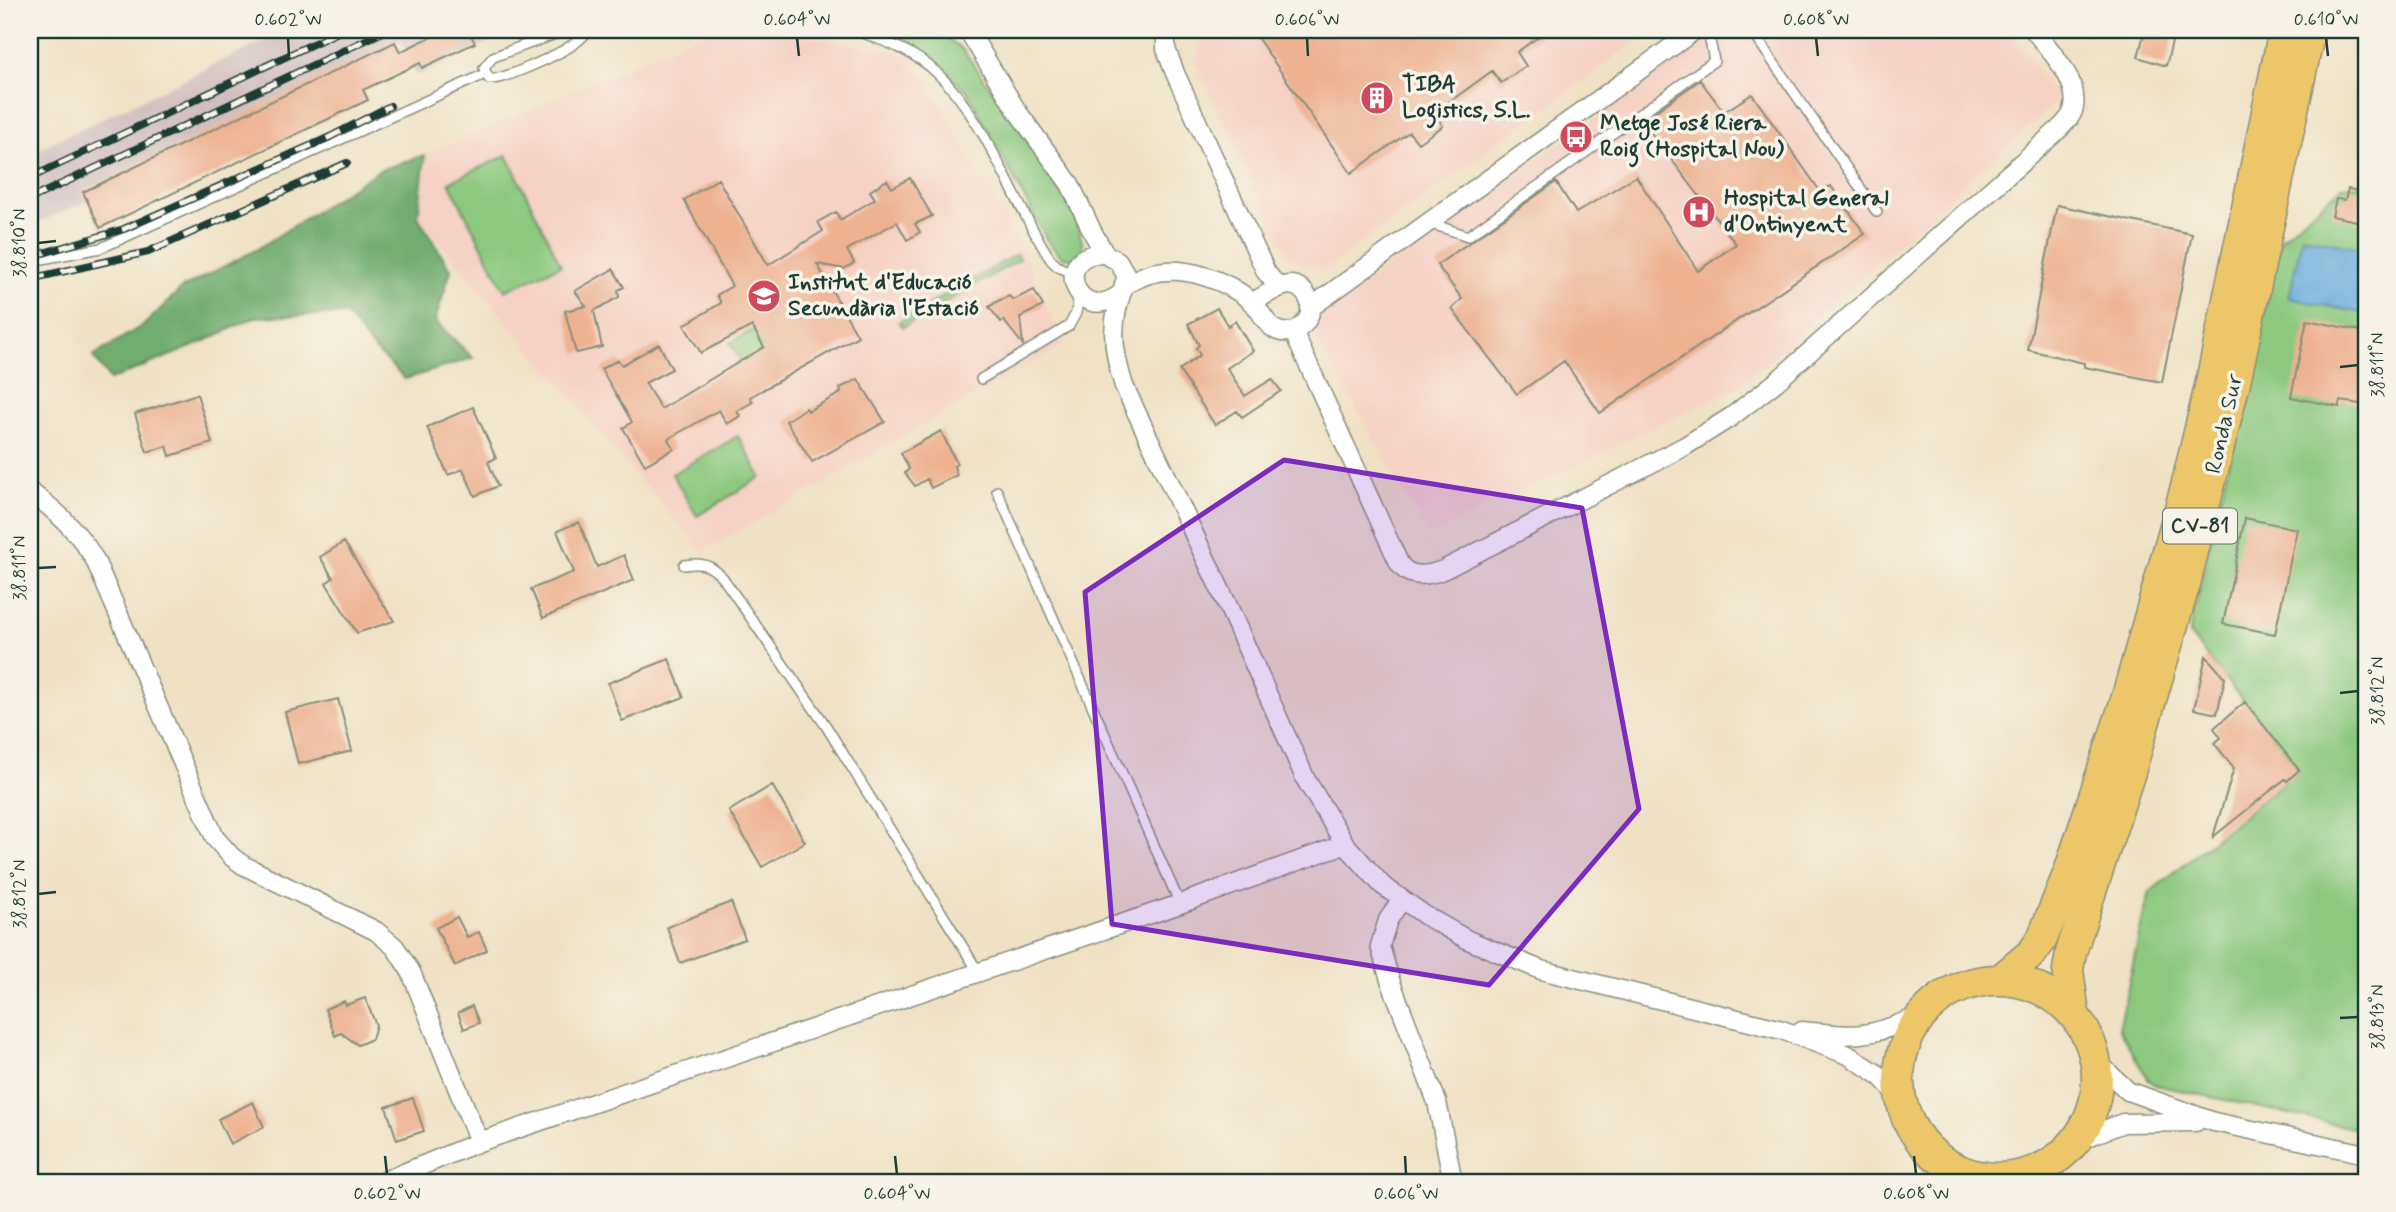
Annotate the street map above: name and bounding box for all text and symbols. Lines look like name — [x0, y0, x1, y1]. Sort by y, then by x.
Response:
text: 0.602°W — [255, 8, 321, 32]
text: 0.604°W — [764, 8, 830, 32]
text: 0.606°W — [1275, 8, 1339, 32]
text: 0.608°W — [1783, 8, 1849, 32]
text: 0.610°W — [2294, 8, 2358, 32]
place label: TIBA Logistics, S.L. — [1402, 70, 1531, 129]
building icon: TIBA Logistics, S.L. — [1358, 79, 1396, 117]
place label: Metge José Riera Roig (Hospital Nou) — [1600, 109, 1785, 168]
bus stop icon: Metge José Riera Roig (Hospital Nou) — [1557, 118, 1595, 156]
place label: Hospital General d'Ontinyent — [1724, 184, 1889, 240]
hospital icon: Hospital General d'Ontinyent — [1680, 193, 1718, 231]
text: 38.810°N — [8, 208, 32, 278]
place label: Institut d'Educació Secundària l'Estació — [788, 268, 979, 324]
school or university icon: Institut d'Educació Secundària l'Estació — [745, 277, 783, 315]
text: 38.811°N — [2366, 332, 2390, 398]
street label: Ronda Sur — [2199, 371, 2251, 477]
road number: CV-81 — [2163, 508, 2237, 544]
text: 38.811°N — [8, 535, 32, 601]
text: 38.812°N — [2366, 657, 2390, 725]
text: 38.812°N — [8, 860, 32, 928]
text: 38.813°N — [2366, 984, 2390, 1050]
text: 0.602°W — [354, 1182, 420, 1206]
text: 0.604°W — [864, 1182, 930, 1206]
text: 0.606°W — [1374, 1182, 1438, 1206]
text: 0.608°W — [1883, 1182, 1949, 1206]

